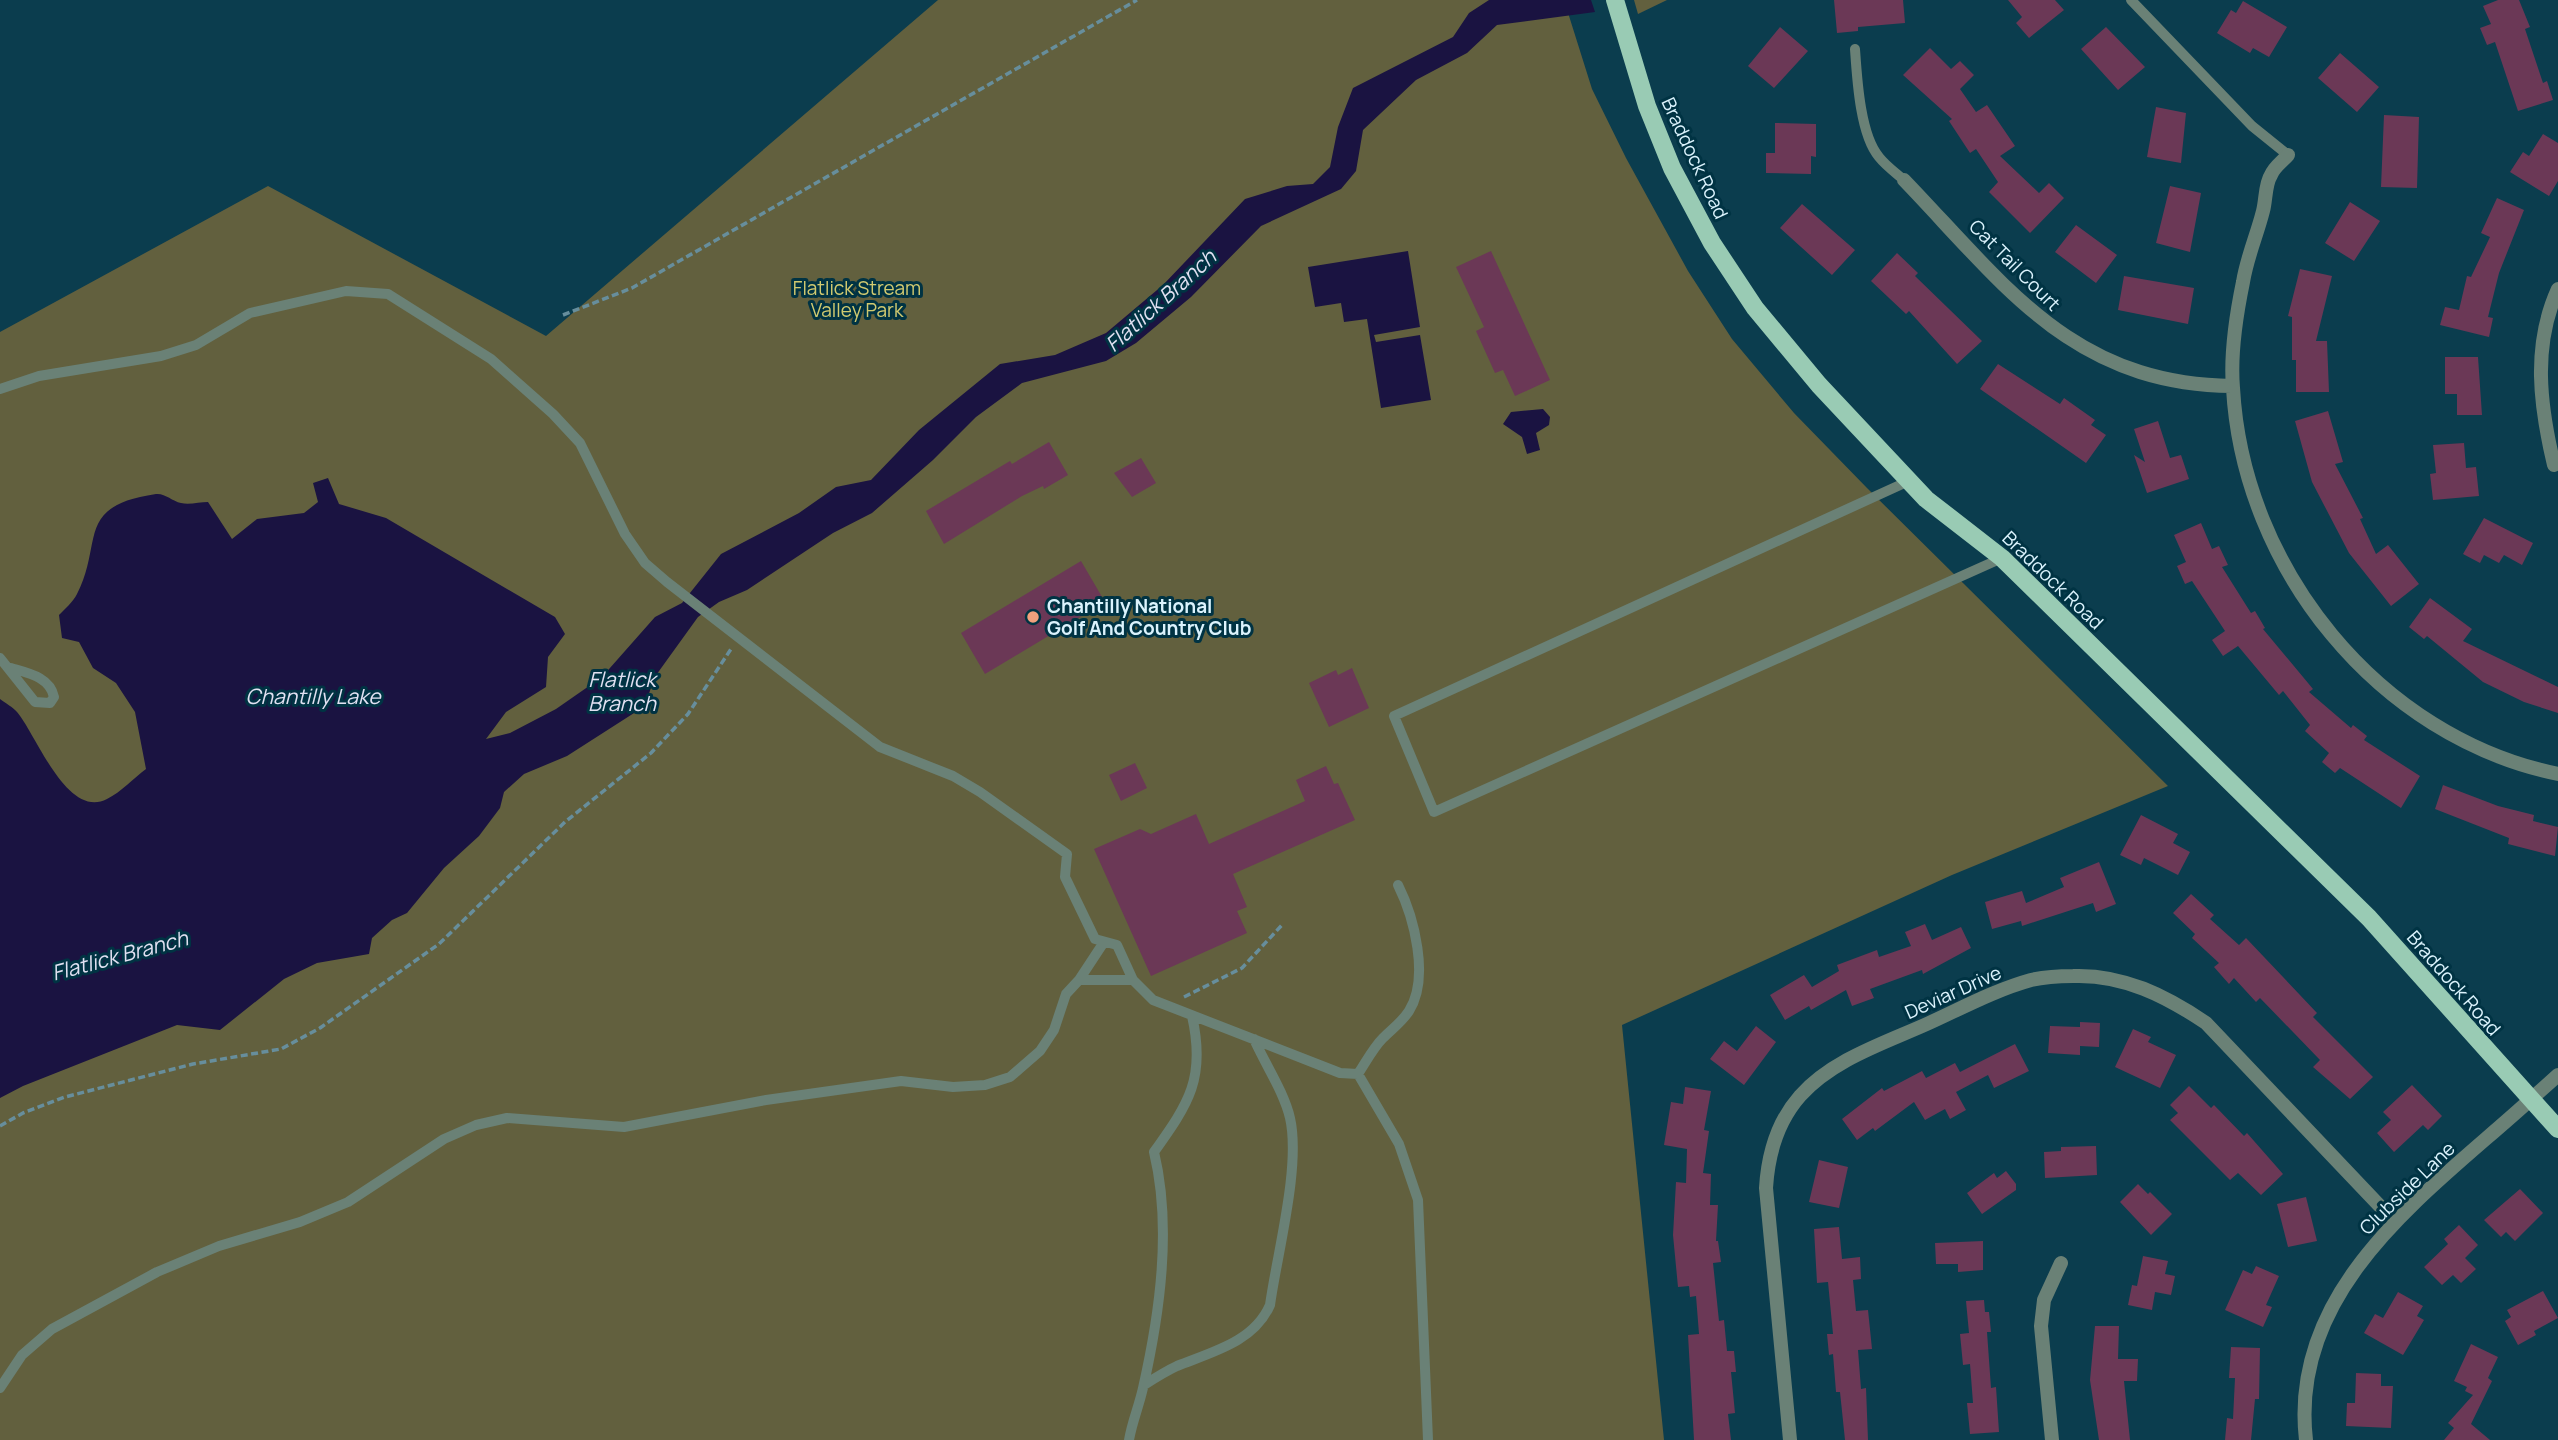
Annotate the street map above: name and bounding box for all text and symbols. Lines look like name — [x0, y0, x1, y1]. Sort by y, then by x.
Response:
street label: Braddock Road — [1655, 93, 1735, 223]
street label: Cat Tail Court — [1964, 214, 2066, 316]
water label: Flatlick Branch — [1099, 242, 1223, 357]
park label: Flatlick Stream Valley Park — [793, 275, 921, 323]
street label: Braddock Road — [1997, 525, 2109, 635]
place label: Chantilly National Golf And Country Club — [1047, 593, 1251, 641]
marker: Chantilly National Golf And Country Club — [1025, 609, 1041, 625]
water label: Flatlick Branch — [588, 665, 658, 717]
water label: Chantilly Lake — [246, 682, 382, 710]
water label: Flatlick Branch — [49, 923, 192, 987]
street label: Braddock Road — [2401, 925, 2507, 1041]
street label: Deviar Drive — [1901, 959, 2005, 1025]
street label: Clubside Lane — [2353, 1136, 2461, 1240]

